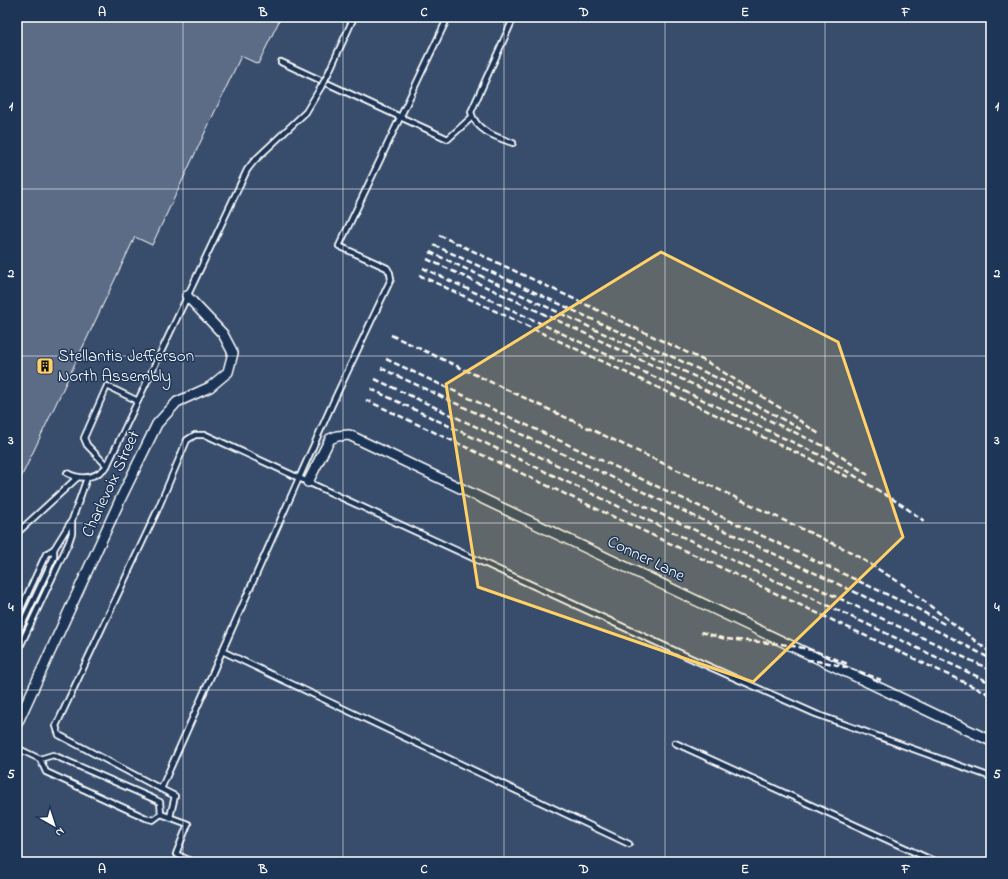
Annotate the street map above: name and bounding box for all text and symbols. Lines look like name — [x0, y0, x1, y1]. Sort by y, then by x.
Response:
text: A — [98, 3, 106, 22]
text: B — [258, 3, 268, 22]
text: C — [420, 3, 428, 22]
text: D — [578, 3, 589, 22]
text: E — [741, 3, 749, 22]
text: F — [901, 3, 911, 22]
text: 1 — [9, 97, 14, 116]
text: 1 — [995, 97, 1000, 116]
text: 2 — [7, 264, 15, 283]
text: 2 — [993, 264, 1001, 283]
place label: Stellantis Jefferson North Assembly — [58, 344, 194, 390]
building icon: Stellantis Jefferson North Assembly — [35, 356, 55, 376]
street label: Charlevoix Street — [75, 426, 147, 542]
text: 3 — [7, 431, 14, 450]
text: 3 — [993, 431, 1000, 450]
street label: Conner Lane — [603, 529, 689, 589]
text: 4 — [7, 598, 14, 617]
text: 4 — [993, 598, 1000, 617]
text: 5 — [7, 765, 15, 784]
text: 5 — [993, 765, 1001, 784]
north arrow — [34, 805, 74, 845]
text: N — [52, 823, 68, 841]
text: A — [98, 860, 106, 879]
text: B — [258, 860, 268, 879]
text: C — [420, 860, 428, 879]
text: D — [578, 860, 589, 879]
text: E — [741, 860, 749, 879]
text: F — [901, 860, 911, 879]

